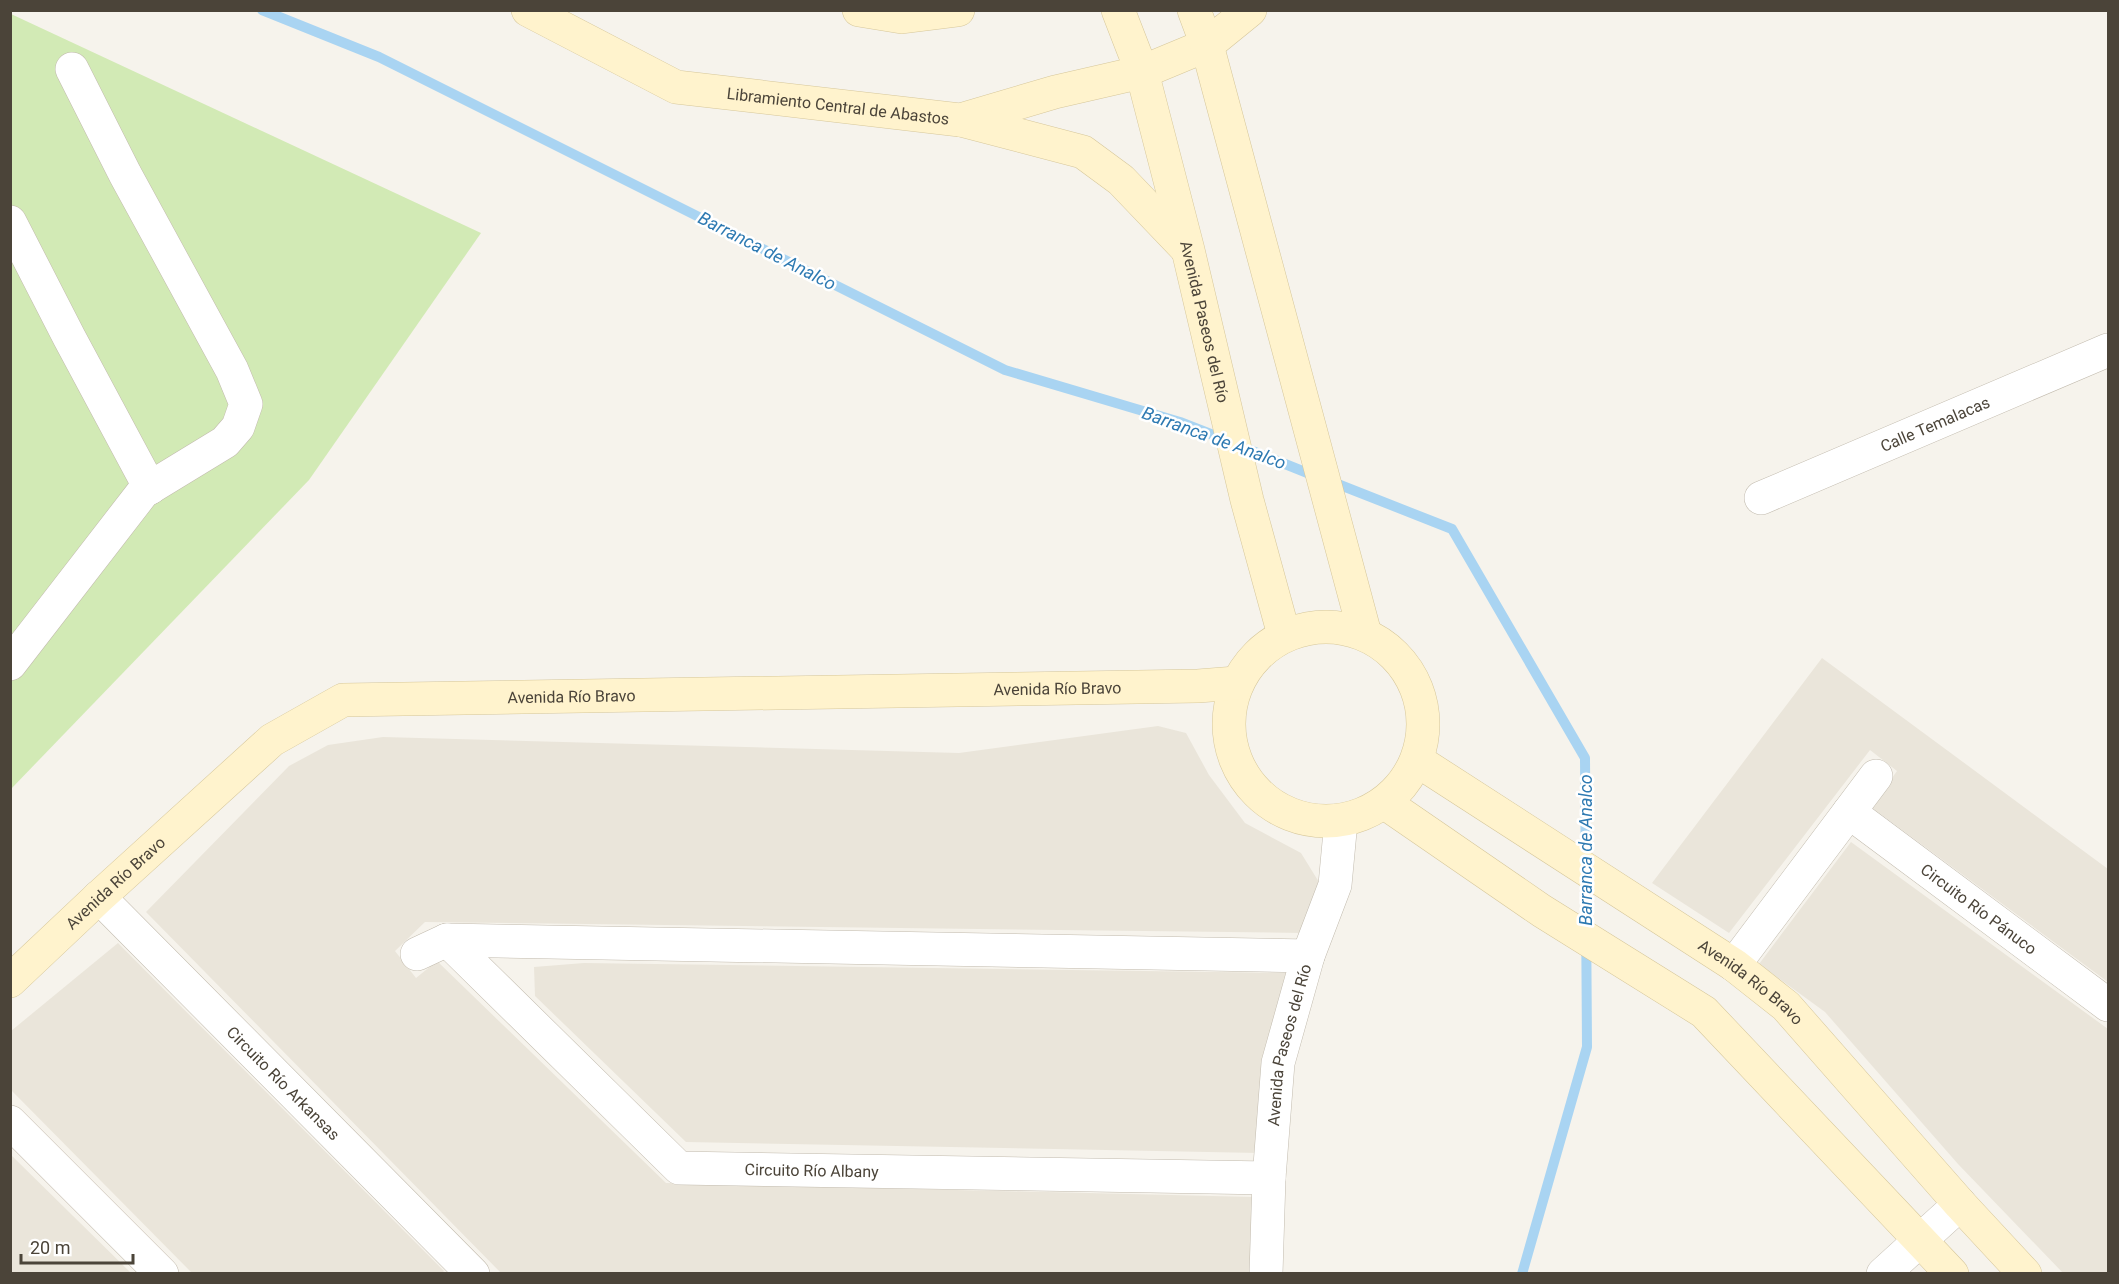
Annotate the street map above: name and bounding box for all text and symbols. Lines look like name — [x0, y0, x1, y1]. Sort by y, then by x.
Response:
street label: Libramiento Central de Abastos — [726, 84, 950, 129]
water label: Barranca de Analco — [695, 207, 840, 294]
street label: Avenida Paseos del Río — [1176, 239, 1233, 405]
street label: Calle Temalacas — [1878, 393, 1993, 456]
water label: Barranca de Analco — [1139, 402, 1289, 473]
street label: Avenida Río Bravo — [993, 678, 1122, 699]
street label: Avenida Río Bravo — [507, 686, 636, 707]
water label: Barranca de Analco — [1575, 774, 1596, 926]
street label: Avenida Río Bravo — [62, 833, 169, 933]
street label: Circuito Río Pánuco — [1917, 860, 2040, 959]
street label: Avenida Río Bravo — [1695, 936, 1807, 1029]
street label: Avenida Paseos del Río — [1264, 962, 1315, 1127]
street label: Circuito Río Arkansas — [223, 1023, 344, 1144]
street label: Circuito Río Albany — [744, 1160, 879, 1181]
scale bar — [21, 1227, 134, 1265]
text: 20 m — [30, 1237, 70, 1258]

